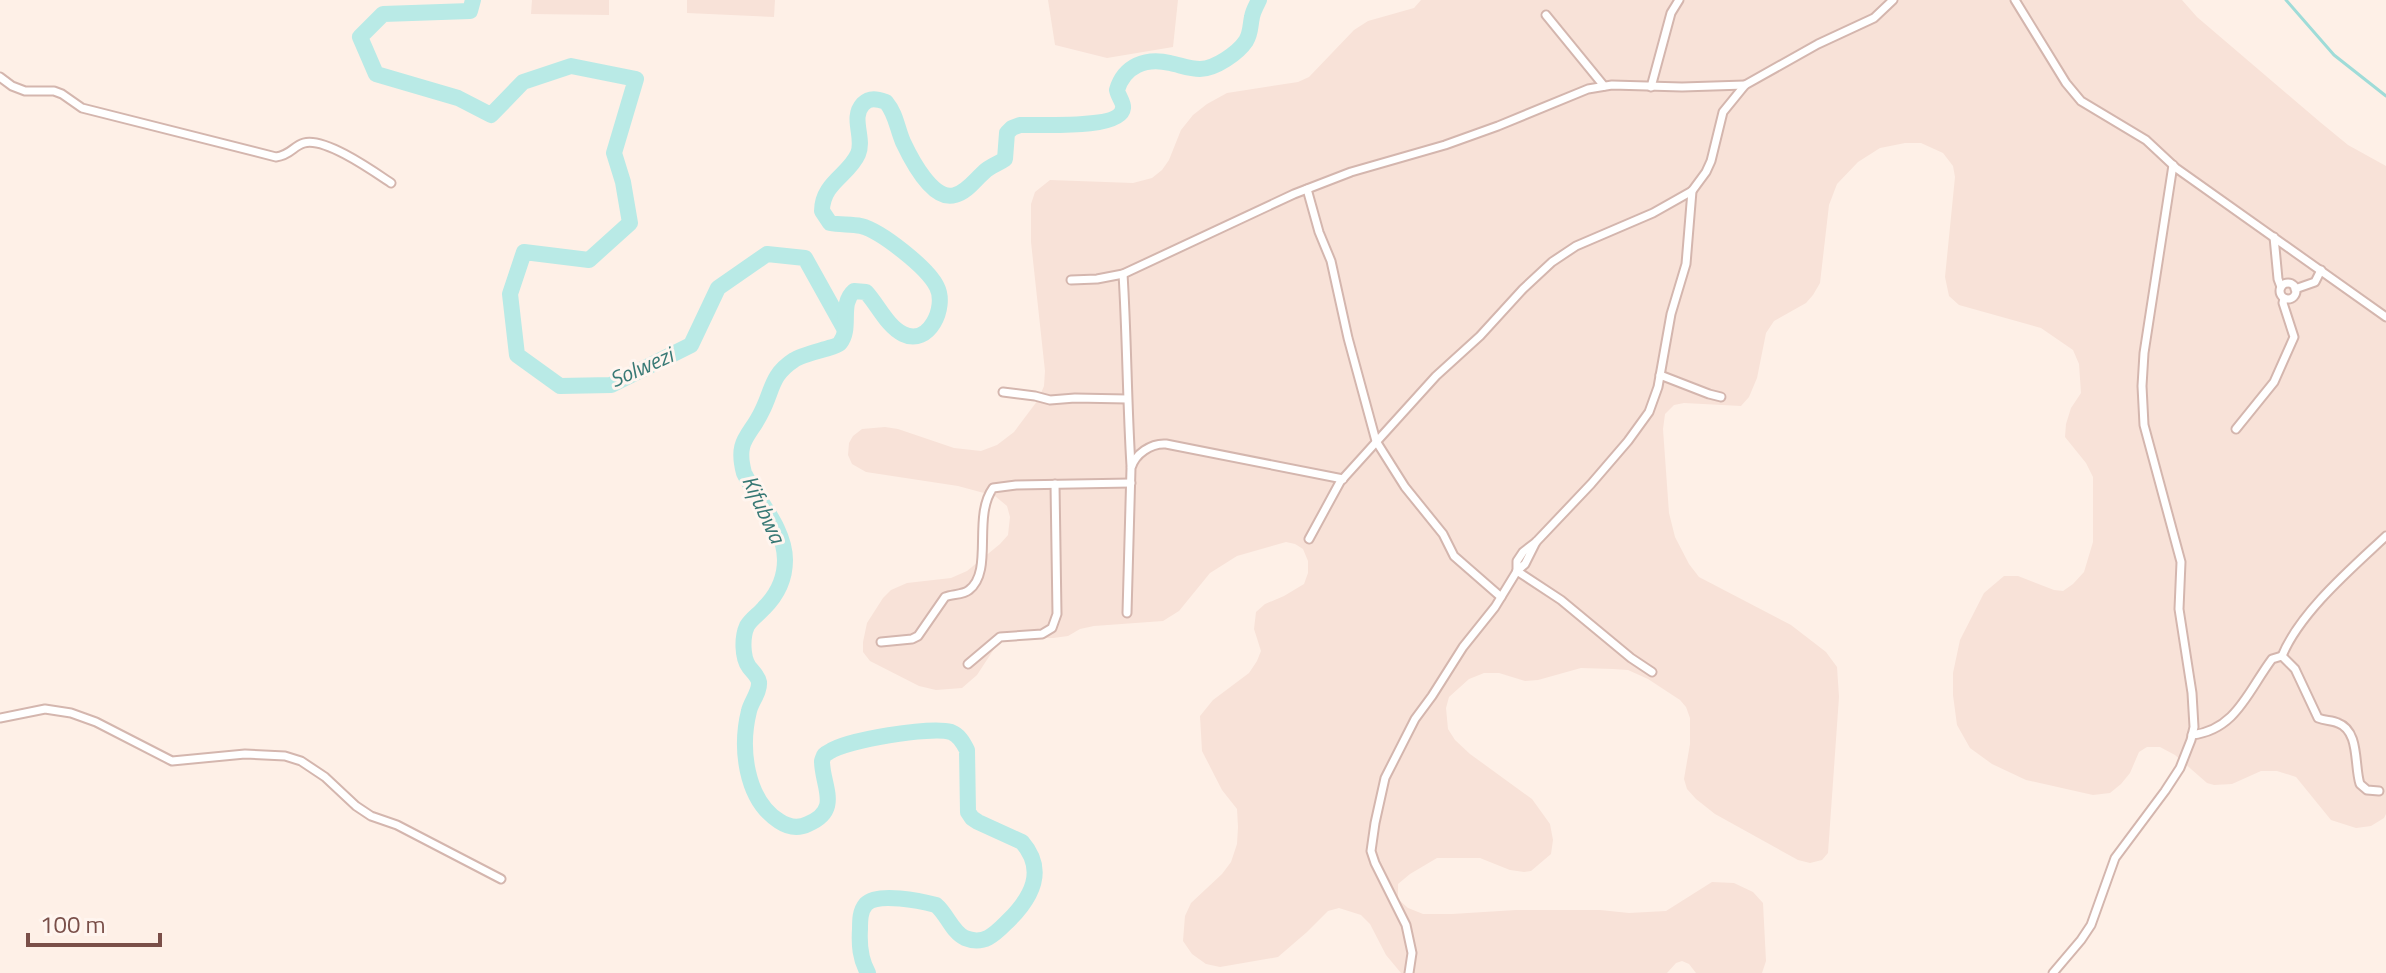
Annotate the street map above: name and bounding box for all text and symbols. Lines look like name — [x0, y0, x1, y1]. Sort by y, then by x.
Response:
water label: Solwezi — [604, 337, 680, 396]
water label: Kifubwa — [733, 469, 795, 550]
scale bar — [28, 897, 160, 947]
text: 100 m — [40, 906, 106, 942]

